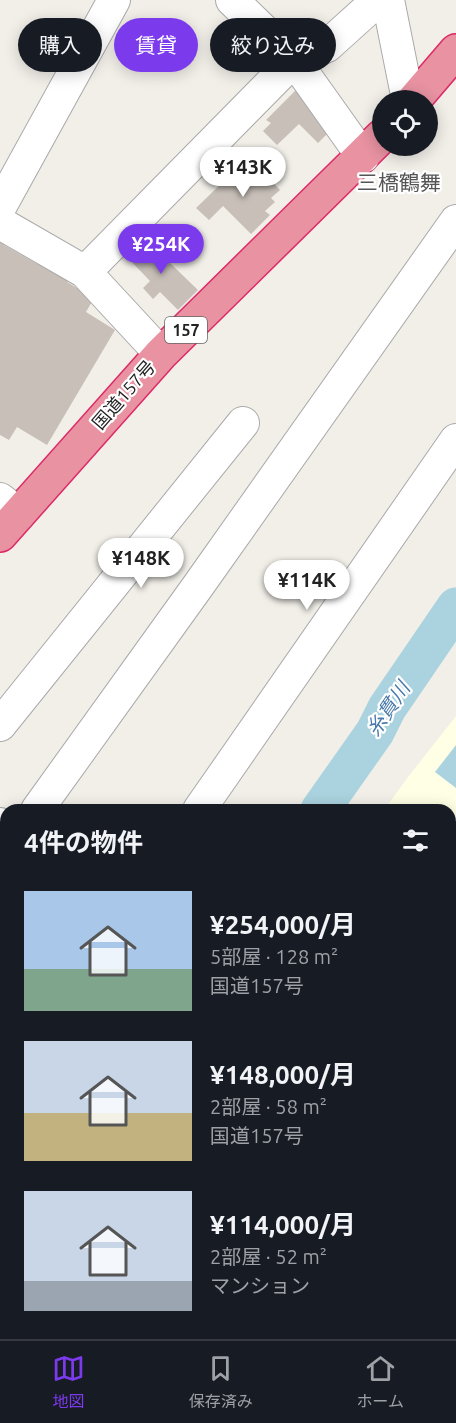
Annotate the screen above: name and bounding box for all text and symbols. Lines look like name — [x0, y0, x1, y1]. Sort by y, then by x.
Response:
chip: 購入 — [18, 18, 102, 72]
chip: 賃貸 — [114, 18, 198, 72]
chip: 絞り込み — [210, 18, 336, 72]
map controls — [372, 90, 438, 156]
button: locate — [372, 90, 438, 156]
pin: ¥143K — [201, 147, 285, 198]
text: ¥143K — [214, 155, 272, 178]
district label: 三橋鶴舞 — [357, 170, 441, 194]
pin: ¥254K — [119, 224, 203, 275]
text: ¥254K — [132, 232, 190, 255]
road number: 157 — [165, 317, 207, 343]
street label: 国道157号 — [88, 356, 159, 433]
pin: ¥148K — [99, 538, 183, 589]
text: ¥148K — [112, 546, 170, 569]
pin: ¥114K — [265, 560, 349, 611]
text: ¥114K — [278, 568, 336, 591]
water label: 糸貫川 — [361, 676, 415, 740]
icon: filters — [399, 824, 432, 857]
text: 4件の物件 — [24, 828, 143, 857]
text: ¥254,000/月 — [210, 910, 356, 939]
icon: home — [72, 915, 144, 987]
text: 5部屋 · 128 m² — [210, 945, 338, 968]
text: 国道157号 — [210, 974, 304, 997]
text: ¥148,000/月 — [210, 1060, 356, 1089]
icon: home — [72, 1065, 144, 1137]
text: 2部屋 · 58 m² — [210, 1095, 327, 1118]
text: 国道157号 — [210, 1124, 304, 1147]
text: ¥114,000/月 — [210, 1210, 356, 1239]
icon: home — [72, 1215, 144, 1287]
text: 2部屋 · 52 m² — [210, 1245, 327, 1268]
text: マンション — [210, 1274, 310, 1297]
tab: 地図 — [52, 1352, 85, 1412]
tab: 保存済み — [189, 1352, 253, 1412]
tab: ホーム — [357, 1352, 404, 1412]

